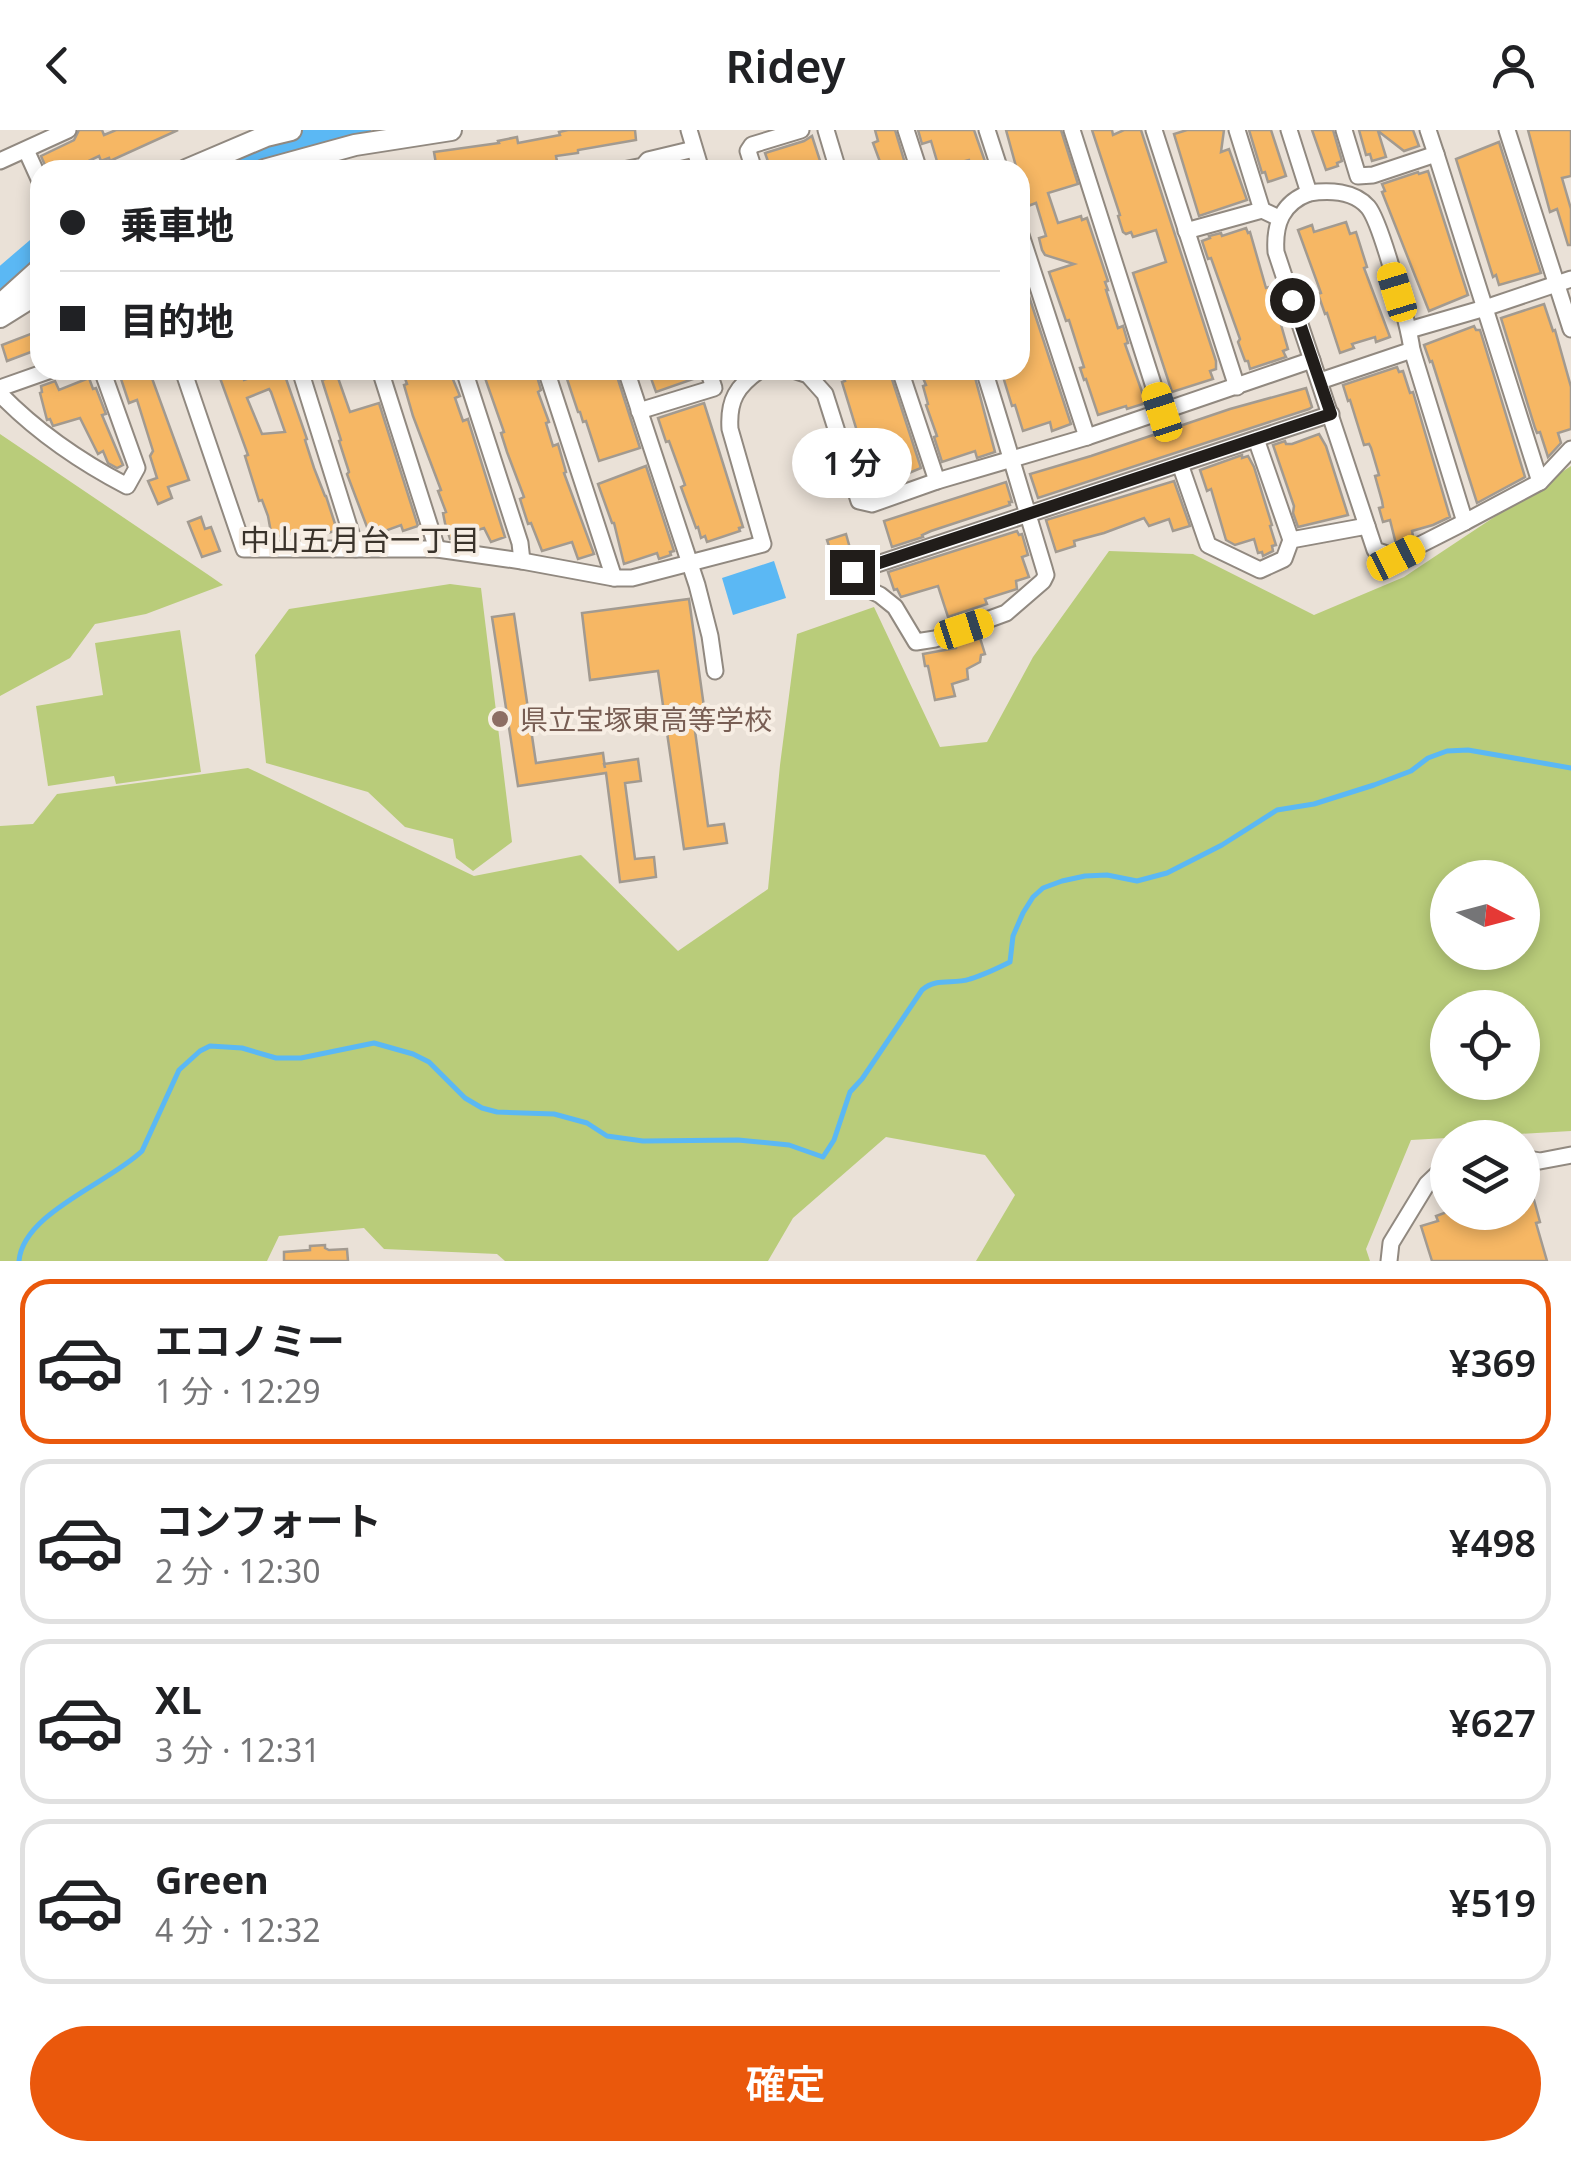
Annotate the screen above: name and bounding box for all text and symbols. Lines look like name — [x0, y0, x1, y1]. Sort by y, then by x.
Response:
text: Ridey — [726, 35, 845, 96]
icon: back — [30, 38, 85, 93]
icon: person — [1486, 38, 1541, 93]
text: 乗車地 — [120, 198, 234, 250]
car — [1374, 259, 1420, 325]
route start — [1270, 278, 1315, 323]
text: 目的地 — [120, 294, 234, 346]
car — [1138, 379, 1186, 445]
callout: 1 分 — [792, 427, 912, 497]
text: 1 分 — [823, 441, 881, 484]
district label: 中山五月台一丁目 — [240, 519, 480, 560]
car — [1362, 531, 1430, 585]
route end — [830, 550, 875, 595]
car — [931, 605, 997, 653]
place label: 県立宝塚東高等学校 — [520, 700, 772, 738]
marker: 県立宝塚東高等学校 — [489, 708, 511, 730]
north arrow — [1430, 860, 1540, 970]
map controls — [1430, 860, 1540, 1230]
button: locate — [1430, 990, 1540, 1100]
button: layers — [1430, 1120, 1540, 1230]
text: エコノミー — [155, 1314, 345, 1366]
icon: car — [35, 1317, 125, 1407]
text: ¥369 — [1449, 1336, 1536, 1388]
text: 1 分 · 12:29 — [155, 1369, 321, 1412]
text: コンフォート — [155, 1494, 382, 1546]
icon: car — [35, 1497, 125, 1587]
text: ¥498 — [1449, 1516, 1536, 1568]
text: 2 分 · 12:30 — [155, 1549, 321, 1592]
text: XL — [155, 1673, 202, 1725]
icon: car — [35, 1677, 125, 1767]
text: ¥627 — [1449, 1696, 1536, 1748]
text: 3 分 · 12:31 — [155, 1728, 321, 1771]
text: Green — [155, 1853, 269, 1905]
icon: car — [35, 1857, 125, 1947]
text: ¥519 — [1449, 1876, 1536, 1928]
text: 4 分 · 12:32 — [155, 1908, 321, 1951]
button: 確定 — [30, 2026, 1541, 2141]

